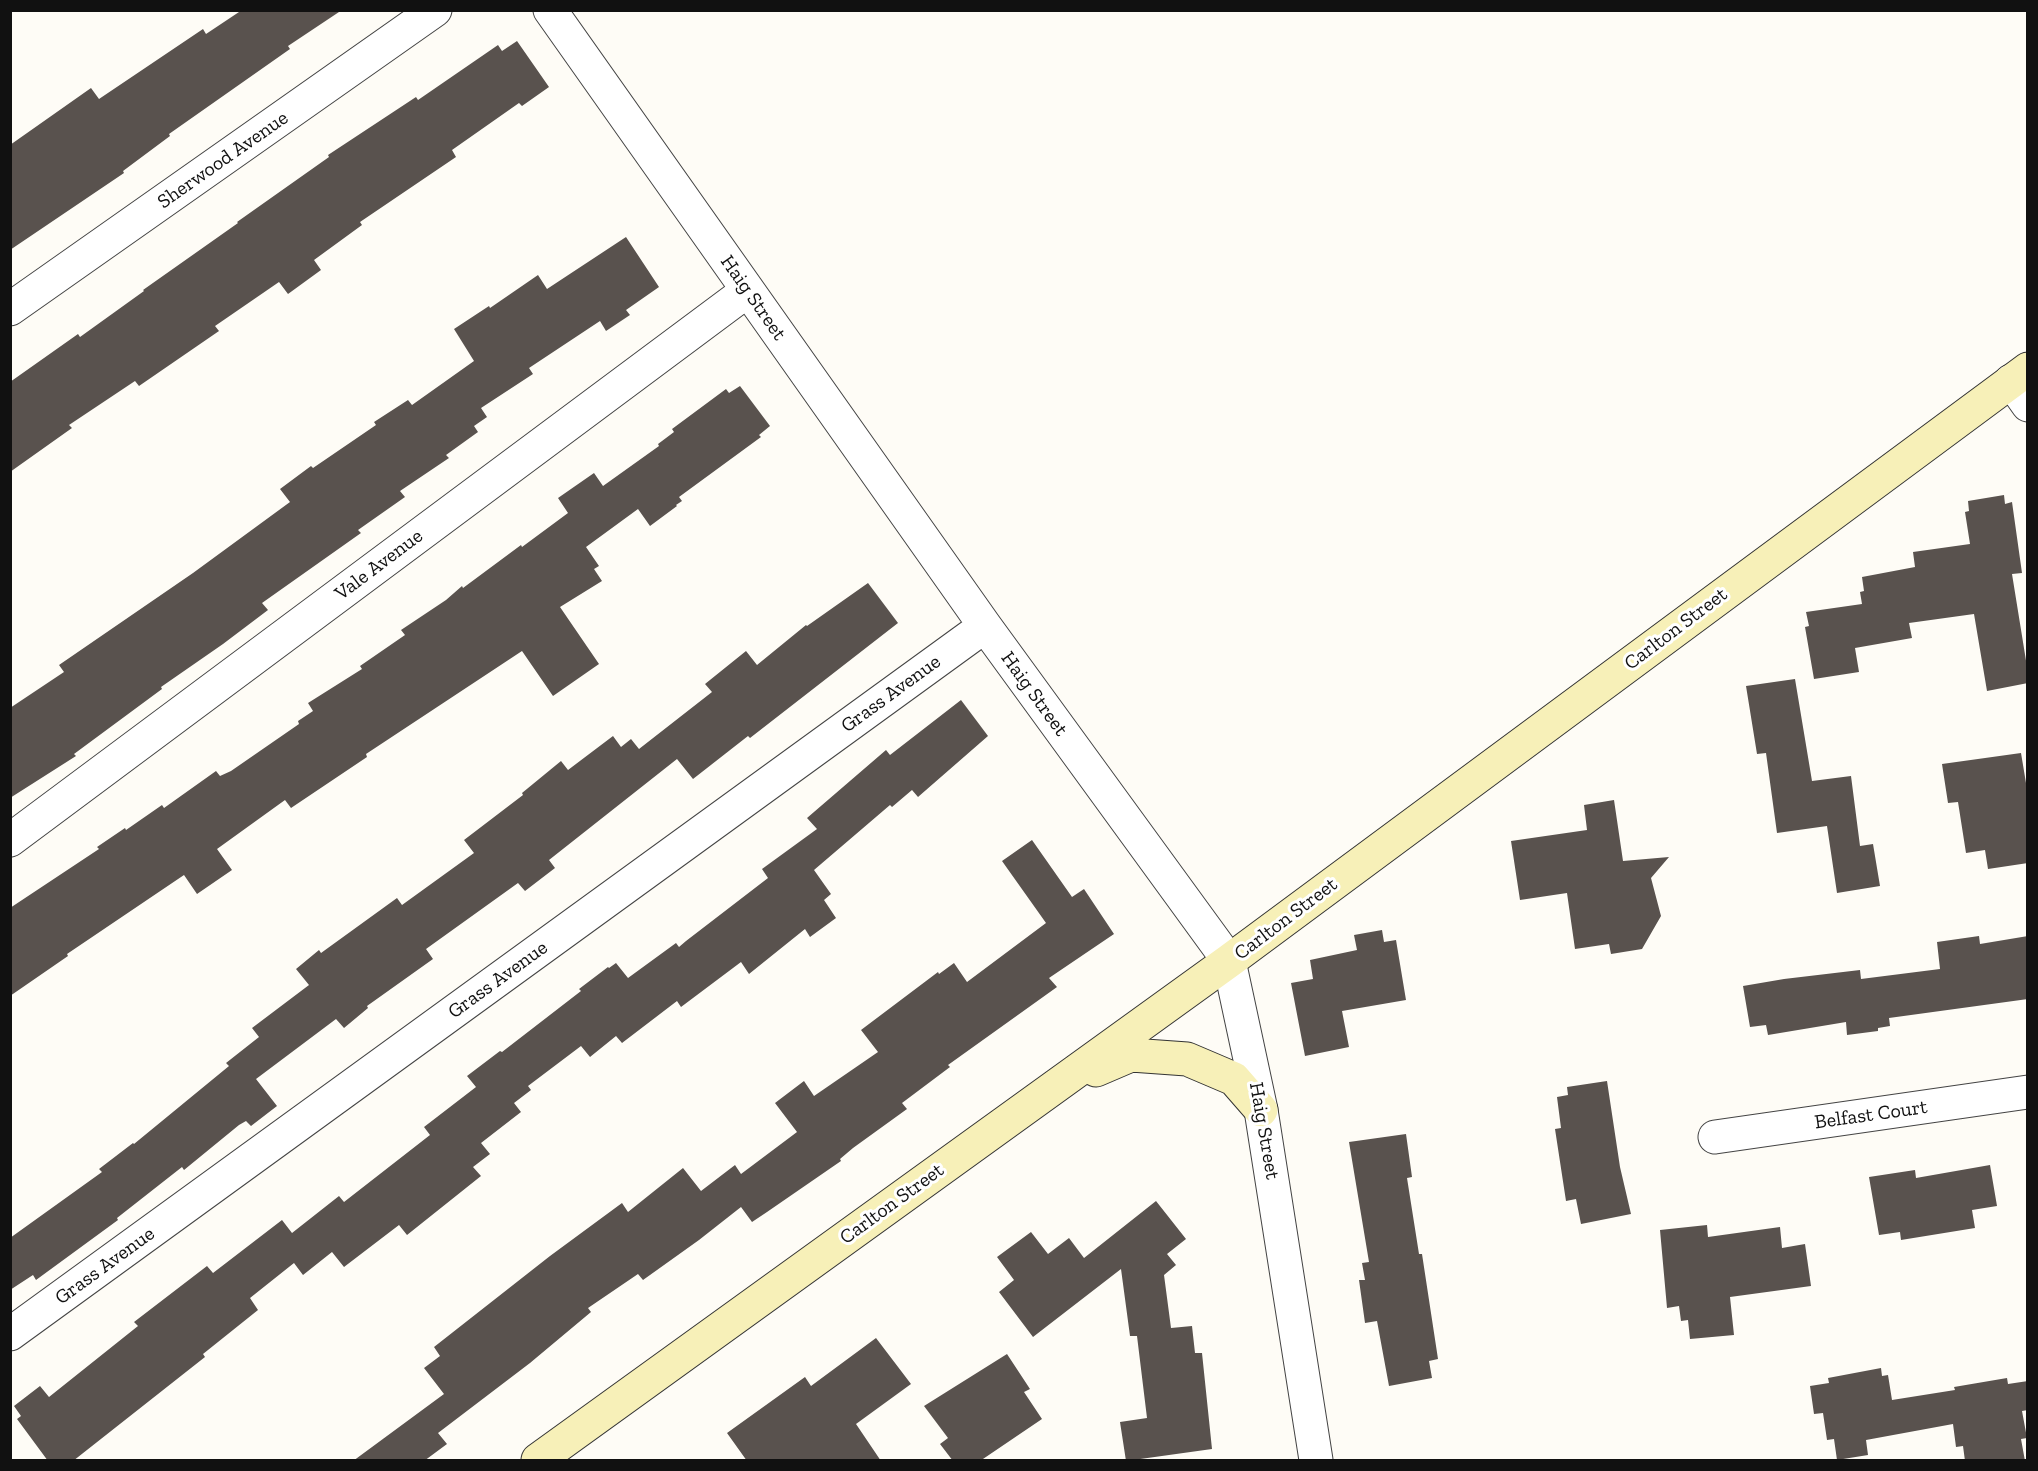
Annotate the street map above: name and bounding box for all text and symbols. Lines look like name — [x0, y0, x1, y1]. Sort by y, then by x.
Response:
street label: Sherwood Avenue — [153, 106, 293, 214]
street label: Haig Street — [715, 251, 791, 345]
street label: Vale Avenue — [330, 524, 428, 606]
street label: Carlton Street — [1620, 583, 1732, 675]
street label: Haig Street — [995, 647, 1073, 741]
street label: Grass Avenue — [836, 650, 946, 738]
street label: Carlton Street — [1230, 873, 1342, 965]
street label: Grass Avenue — [443, 936, 553, 1024]
street label: Haig Street — [1244, 1080, 1284, 1182]
street label: Belfast Court — [1813, 1095, 1929, 1135]
street label: Carlton Street — [835, 1158, 949, 1250]
street label: Grass Avenue — [50, 1222, 160, 1310]

